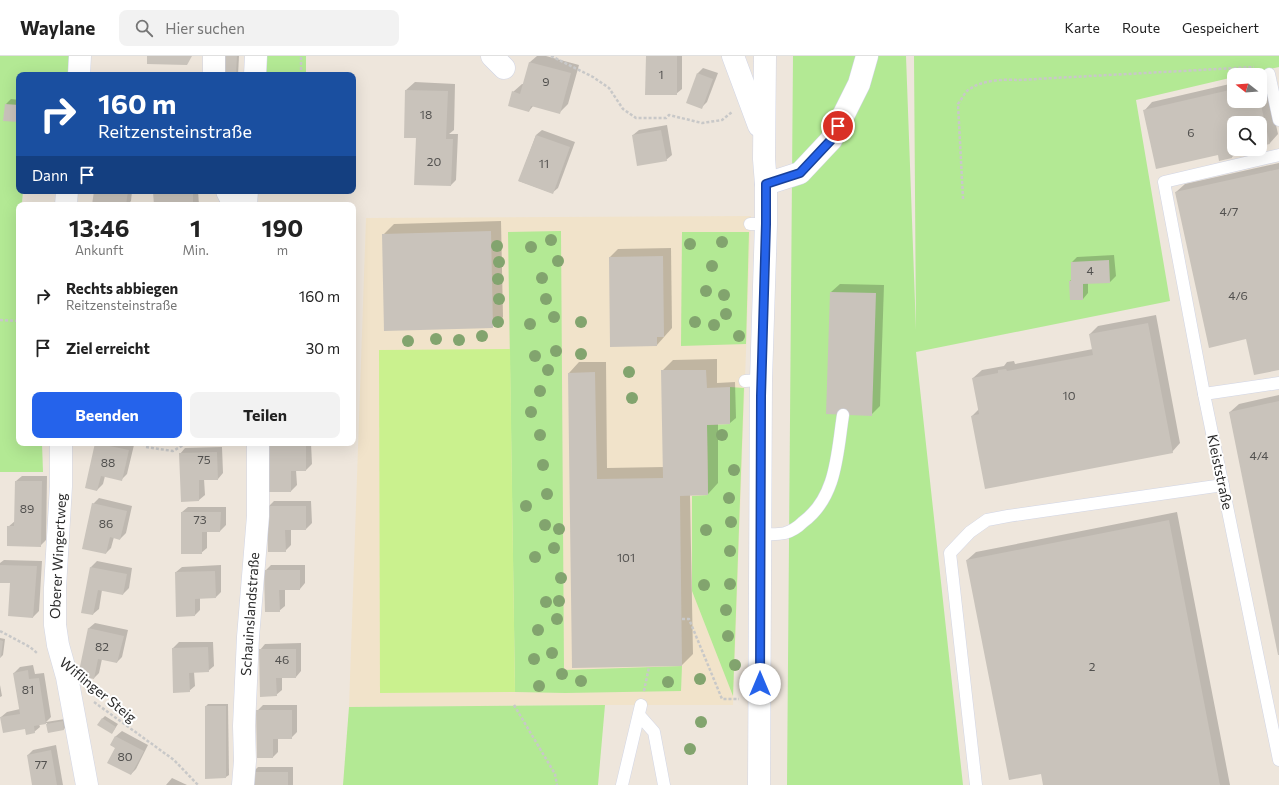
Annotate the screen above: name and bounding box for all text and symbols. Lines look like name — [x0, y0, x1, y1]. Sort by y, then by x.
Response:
search box — [119, 10, 399, 46]
text: Waylane — [20, 16, 95, 39]
icon: search — [133, 17, 155, 39]
text: Hier suchen — [165, 19, 245, 37]
text: Karte — [1065, 19, 1100, 36]
text: Route — [1122, 19, 1160, 36]
text: Gespeichert — [1182, 19, 1259, 36]
house number: 1 — [658, 67, 664, 81]
north arrow — [1227, 68, 1267, 108]
map controls — [1227, 68, 1267, 156]
house number: 9 — [542, 74, 550, 88]
text: 160 m — [98, 86, 176, 120]
icon: right — [32, 88, 84, 140]
house number: 18 — [420, 107, 432, 121]
pin — [821, 109, 855, 143]
icon: arrive — [827, 115, 849, 137]
button: search — [1227, 116, 1267, 156]
text: Reitzensteinstraße — [98, 120, 252, 142]
house number: 6 — [1187, 125, 1195, 139]
house number: 20 — [427, 154, 441, 168]
house number: 11 — [539, 156, 549, 170]
icon: arrive — [76, 164, 98, 186]
text: Dann — [32, 166, 68, 184]
house number: 4/7 — [1220, 204, 1238, 218]
text: 13:46 — [69, 213, 130, 242]
text: 1 — [190, 213, 201, 242]
text: 190 — [262, 213, 303, 242]
text: Ankunft — [75, 242, 124, 258]
text: Min. — [182, 242, 209, 258]
text: m — [277, 242, 288, 258]
house number: 4 — [1086, 263, 1094, 277]
text: Rechts abbiegen — [66, 279, 178, 297]
icon: right — [32, 285, 54, 307]
text: 160 m — [299, 287, 340, 305]
house number: 4/6 — [1228, 288, 1248, 302]
text: Reitzensteinstraße — [66, 297, 177, 313]
icon: arrive — [32, 337, 54, 359]
text: Ziel erreicht — [66, 339, 150, 357]
text: 30 m — [306, 339, 340, 357]
house number: 10 — [1063, 388, 1076, 402]
button: Beenden — [32, 392, 182, 438]
button: Teilen — [190, 392, 340, 438]
street label: Kleiststraße — [1204, 433, 1237, 511]
house number: 4/4 — [1250, 448, 1268, 462]
house number: 75 — [197, 452, 211, 466]
house number: 88 — [101, 455, 115, 469]
street label: Oberer Wingertweg — [46, 492, 69, 619]
house number: 89 — [20, 501, 34, 515]
house number: 73 — [193, 512, 207, 526]
house number: 86 — [99, 516, 113, 530]
house number: 101 — [617, 550, 635, 564]
street label: Schauinslandstraße — [237, 552, 262, 676]
house number: 82 — [95, 639, 109, 653]
house number: 46 — [275, 652, 289, 666]
street label: Wiflinger Steig — [56, 653, 140, 726]
house number: 2 — [1089, 659, 1096, 673]
position arrow — [739, 663, 781, 705]
house number: 81 — [22, 682, 34, 696]
house number: 80 — [117, 749, 133, 763]
house number: 77 — [35, 757, 47, 771]

